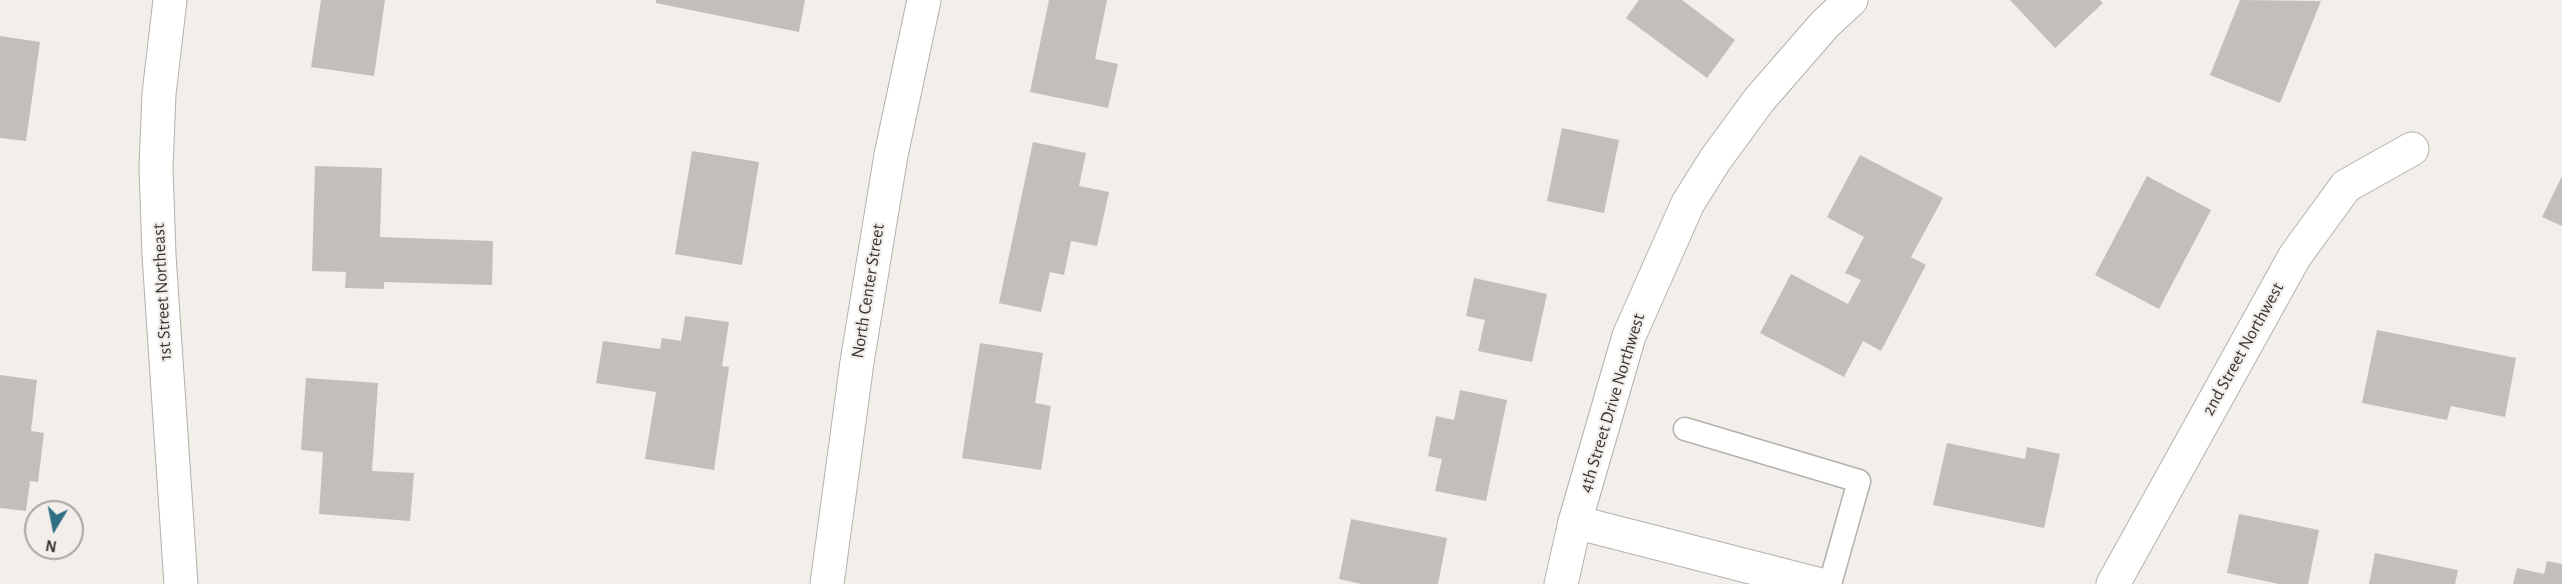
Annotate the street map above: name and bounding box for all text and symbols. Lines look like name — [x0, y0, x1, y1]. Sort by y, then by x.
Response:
street label: North Center Street — [847, 222, 889, 360]
street label: 1st Street Northeast — [148, 223, 176, 361]
street label: 2nd Street Northwest — [2197, 279, 2289, 419]
street label: 4th Street Drive Northwest — [1574, 311, 1650, 495]
north arrow — [24, 500, 84, 560]
text: N — [44, 537, 58, 555]

